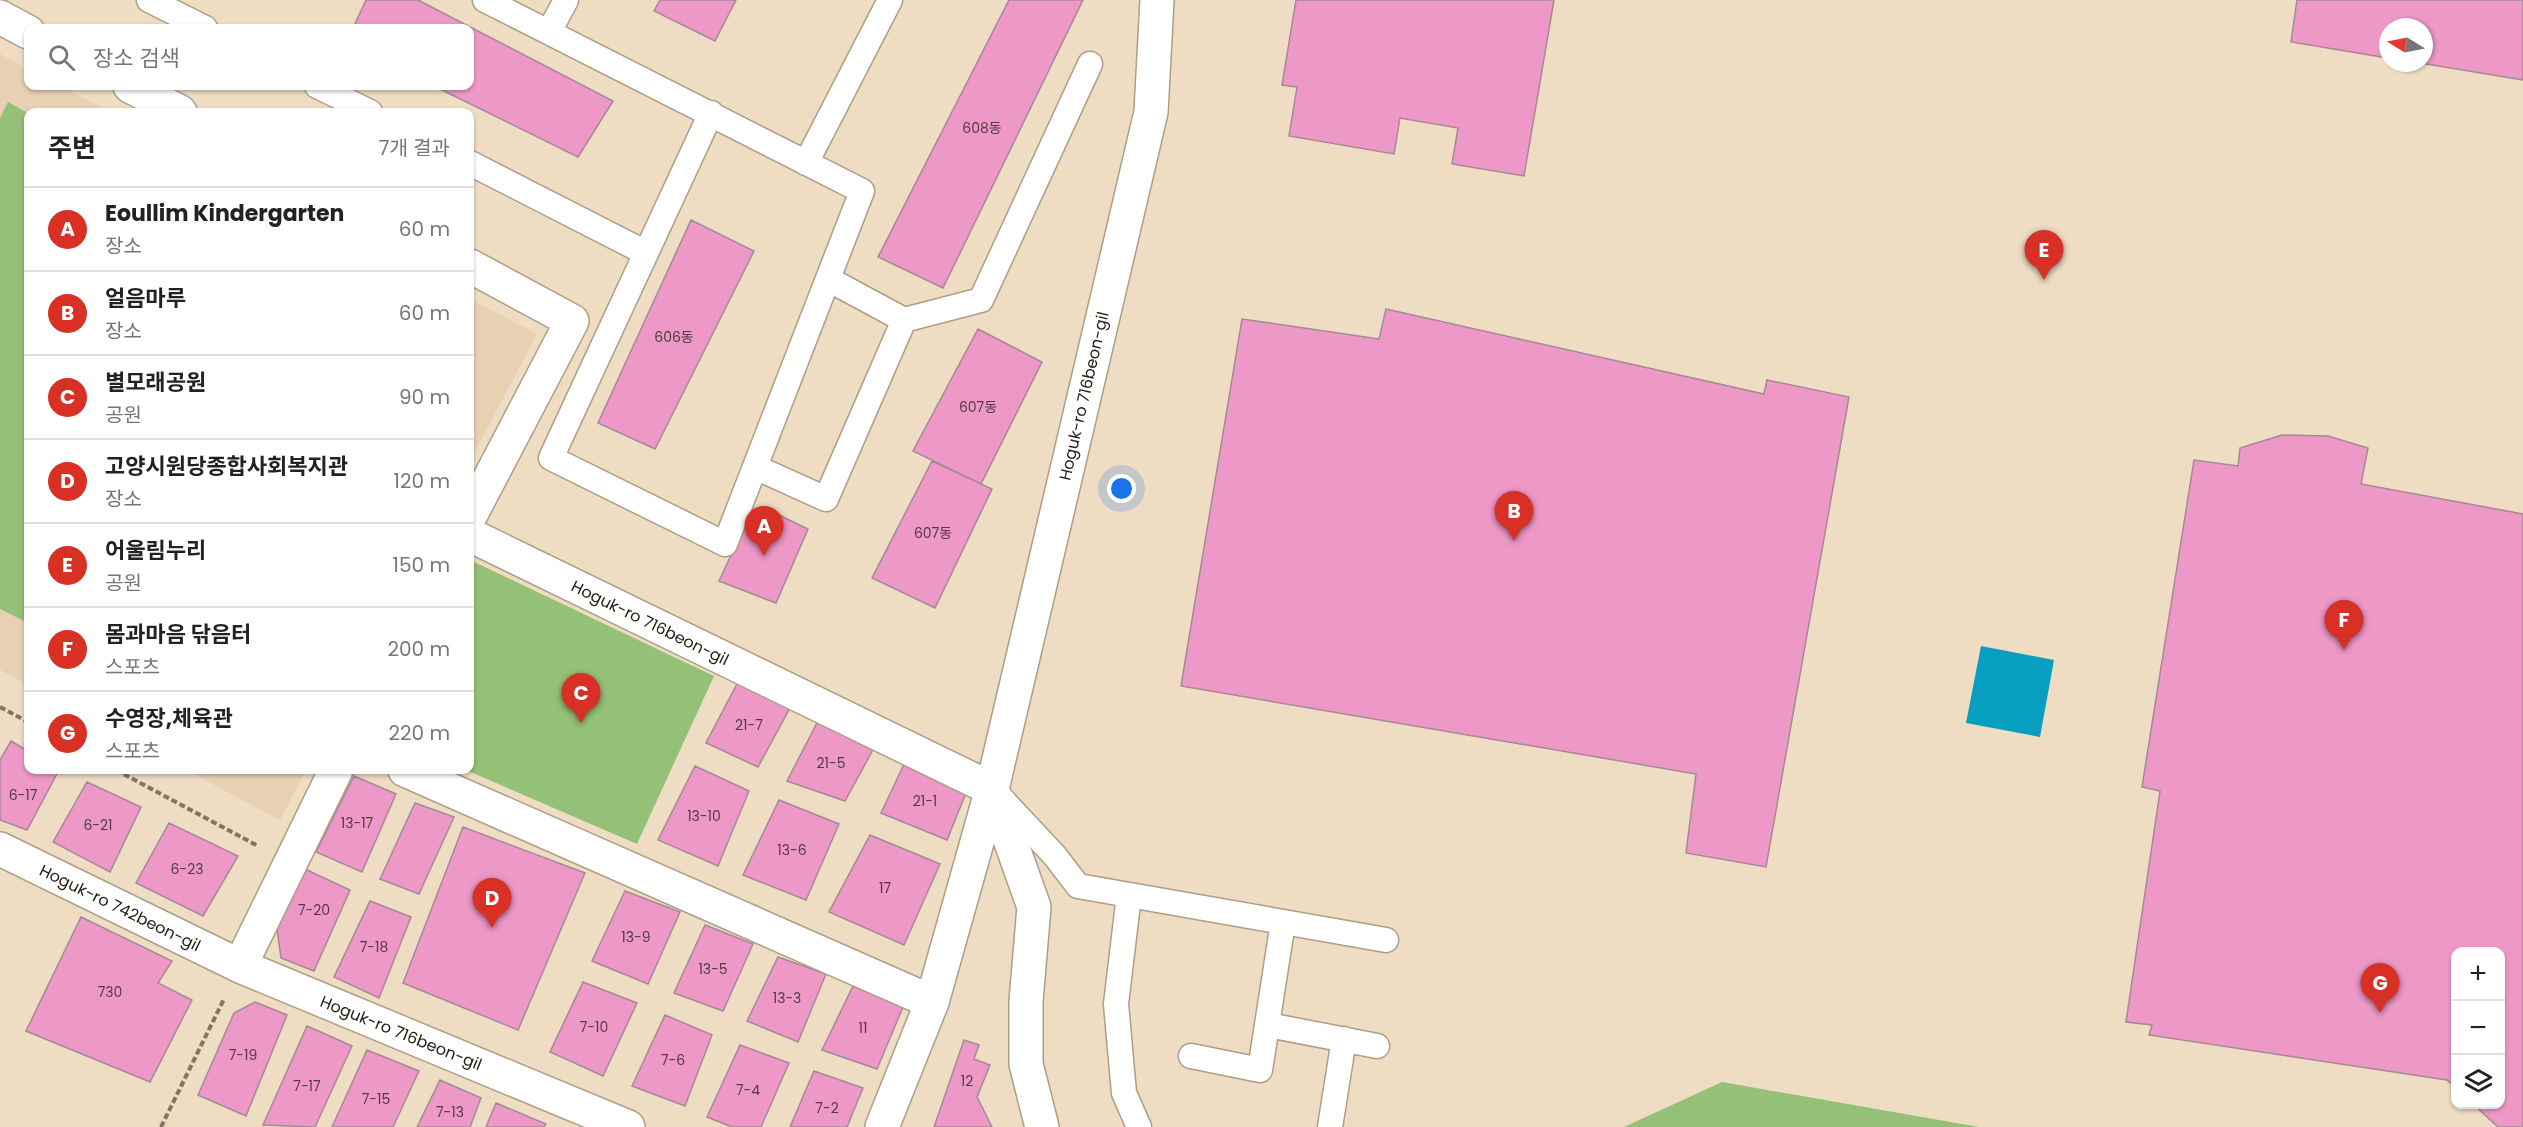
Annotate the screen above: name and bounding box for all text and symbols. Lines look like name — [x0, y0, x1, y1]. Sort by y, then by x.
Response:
north arrow — [2379, 18, 2433, 72]
search box — [24, 24, 474, 90]
icon: search — [45, 41, 78, 74]
text: 장소 검색 — [93, 43, 180, 74]
house number: 608동 — [962, 118, 1002, 138]
text: 주변 — [48, 130, 96, 166]
text: 7개 결과 — [379, 134, 450, 162]
text: Eoullim Kindergarten — [105, 198, 344, 229]
text: A — [60, 215, 75, 243]
text: 60 m — [399, 215, 450, 243]
pin: E — [2024, 230, 2064, 280]
text: 장소 — [105, 232, 142, 260]
text: 얼음마루 — [105, 283, 186, 314]
text: B — [61, 299, 74, 327]
text: 60 m — [399, 299, 450, 327]
street label: Hoguk-ro 716beon-gil — [1053, 309, 1115, 483]
text: 장소 — [105, 317, 142, 345]
house number: 606동 — [654, 327, 694, 347]
text: 별모래공원 — [105, 367, 206, 398]
text: C — [60, 383, 75, 411]
text: 90 m — [399, 383, 450, 411]
house number: 607동 — [959, 397, 997, 417]
text: 공원 — [105, 401, 142, 429]
text: 고양시원당종합사회복지관 — [105, 451, 348, 482]
text: D — [60, 467, 75, 495]
text: 120 m — [394, 467, 450, 495]
your location — [1107, 474, 1136, 503]
text: 장소 — [105, 485, 142, 513]
pin: B — [1494, 492, 1534, 541]
pin: A — [744, 506, 783, 556]
house number: 607동 — [914, 523, 952, 543]
text: 어울림누리 — [105, 535, 206, 566]
text: E — [62, 551, 73, 579]
text: 150 m — [393, 551, 450, 579]
text: 공원 — [105, 569, 142, 597]
street label: Hoguk-ro 716beon-gil — [567, 575, 733, 671]
pin: F — [2324, 600, 2364, 650]
text: 몸과마음 닦음터 — [105, 619, 251, 650]
text: F — [62, 635, 73, 663]
text: 200 m — [387, 635, 450, 663]
text: 스포츠 — [105, 653, 160, 681]
pin: C — [562, 674, 600, 723]
text: 수영장,체육관 — [105, 703, 233, 734]
house number: 21-7 — [735, 715, 763, 735]
text: G — [60, 719, 75, 747]
text: 220 m — [389, 719, 450, 747]
text: 스포츠 — [105, 737, 160, 765]
house number: 21-5 — [816, 753, 846, 773]
house number: 6-17 — [9, 785, 38, 805]
house number: 21-1 — [913, 791, 937, 811]
house number: 13-10 — [687, 806, 721, 826]
house number: 13-17 — [341, 813, 374, 833]
house number: 6-21 — [83, 815, 113, 835]
house number: 13-6 — [777, 840, 807, 860]
street label: Hoguk-ro 742beon-gil — [36, 859, 204, 957]
house number: 6-23 — [171, 859, 203, 879]
pin: D — [472, 878, 512, 928]
house number: 17 — [879, 878, 891, 898]
house number: 7-20 — [298, 900, 330, 920]
house number: 13-9 — [621, 927, 651, 947]
house number: 7-18 — [360, 937, 388, 957]
map controls — [2451, 947, 2505, 1109]
button: + — [2451, 947, 2505, 1001]
house number: 13-5 — [698, 959, 728, 979]
pin: G — [2360, 964, 2400, 1013]
house number: 730 — [98, 982, 122, 1002]
house number: 13-3 — [773, 988, 801, 1008]
street label: Hoguk-ro 716beon-gil — [317, 990, 485, 1076]
button: − — [2451, 1001, 2505, 1055]
house number: 7-10 — [580, 1017, 608, 1037]
house number: 11 — [859, 1018, 867, 1038]
house number: 7-19 — [229, 1045, 257, 1065]
house number: 7-6 — [661, 1050, 685, 1070]
button: layers — [2451, 1055, 2505, 1109]
house number: 12 — [961, 1071, 973, 1091]
house number: 7-17 — [293, 1076, 321, 1096]
house number: 7-4 — [736, 1080, 760, 1100]
house number: 7-15 — [362, 1089, 390, 1109]
house number: 7-2 — [815, 1098, 839, 1118]
house number: 7-13 — [436, 1102, 464, 1122]

